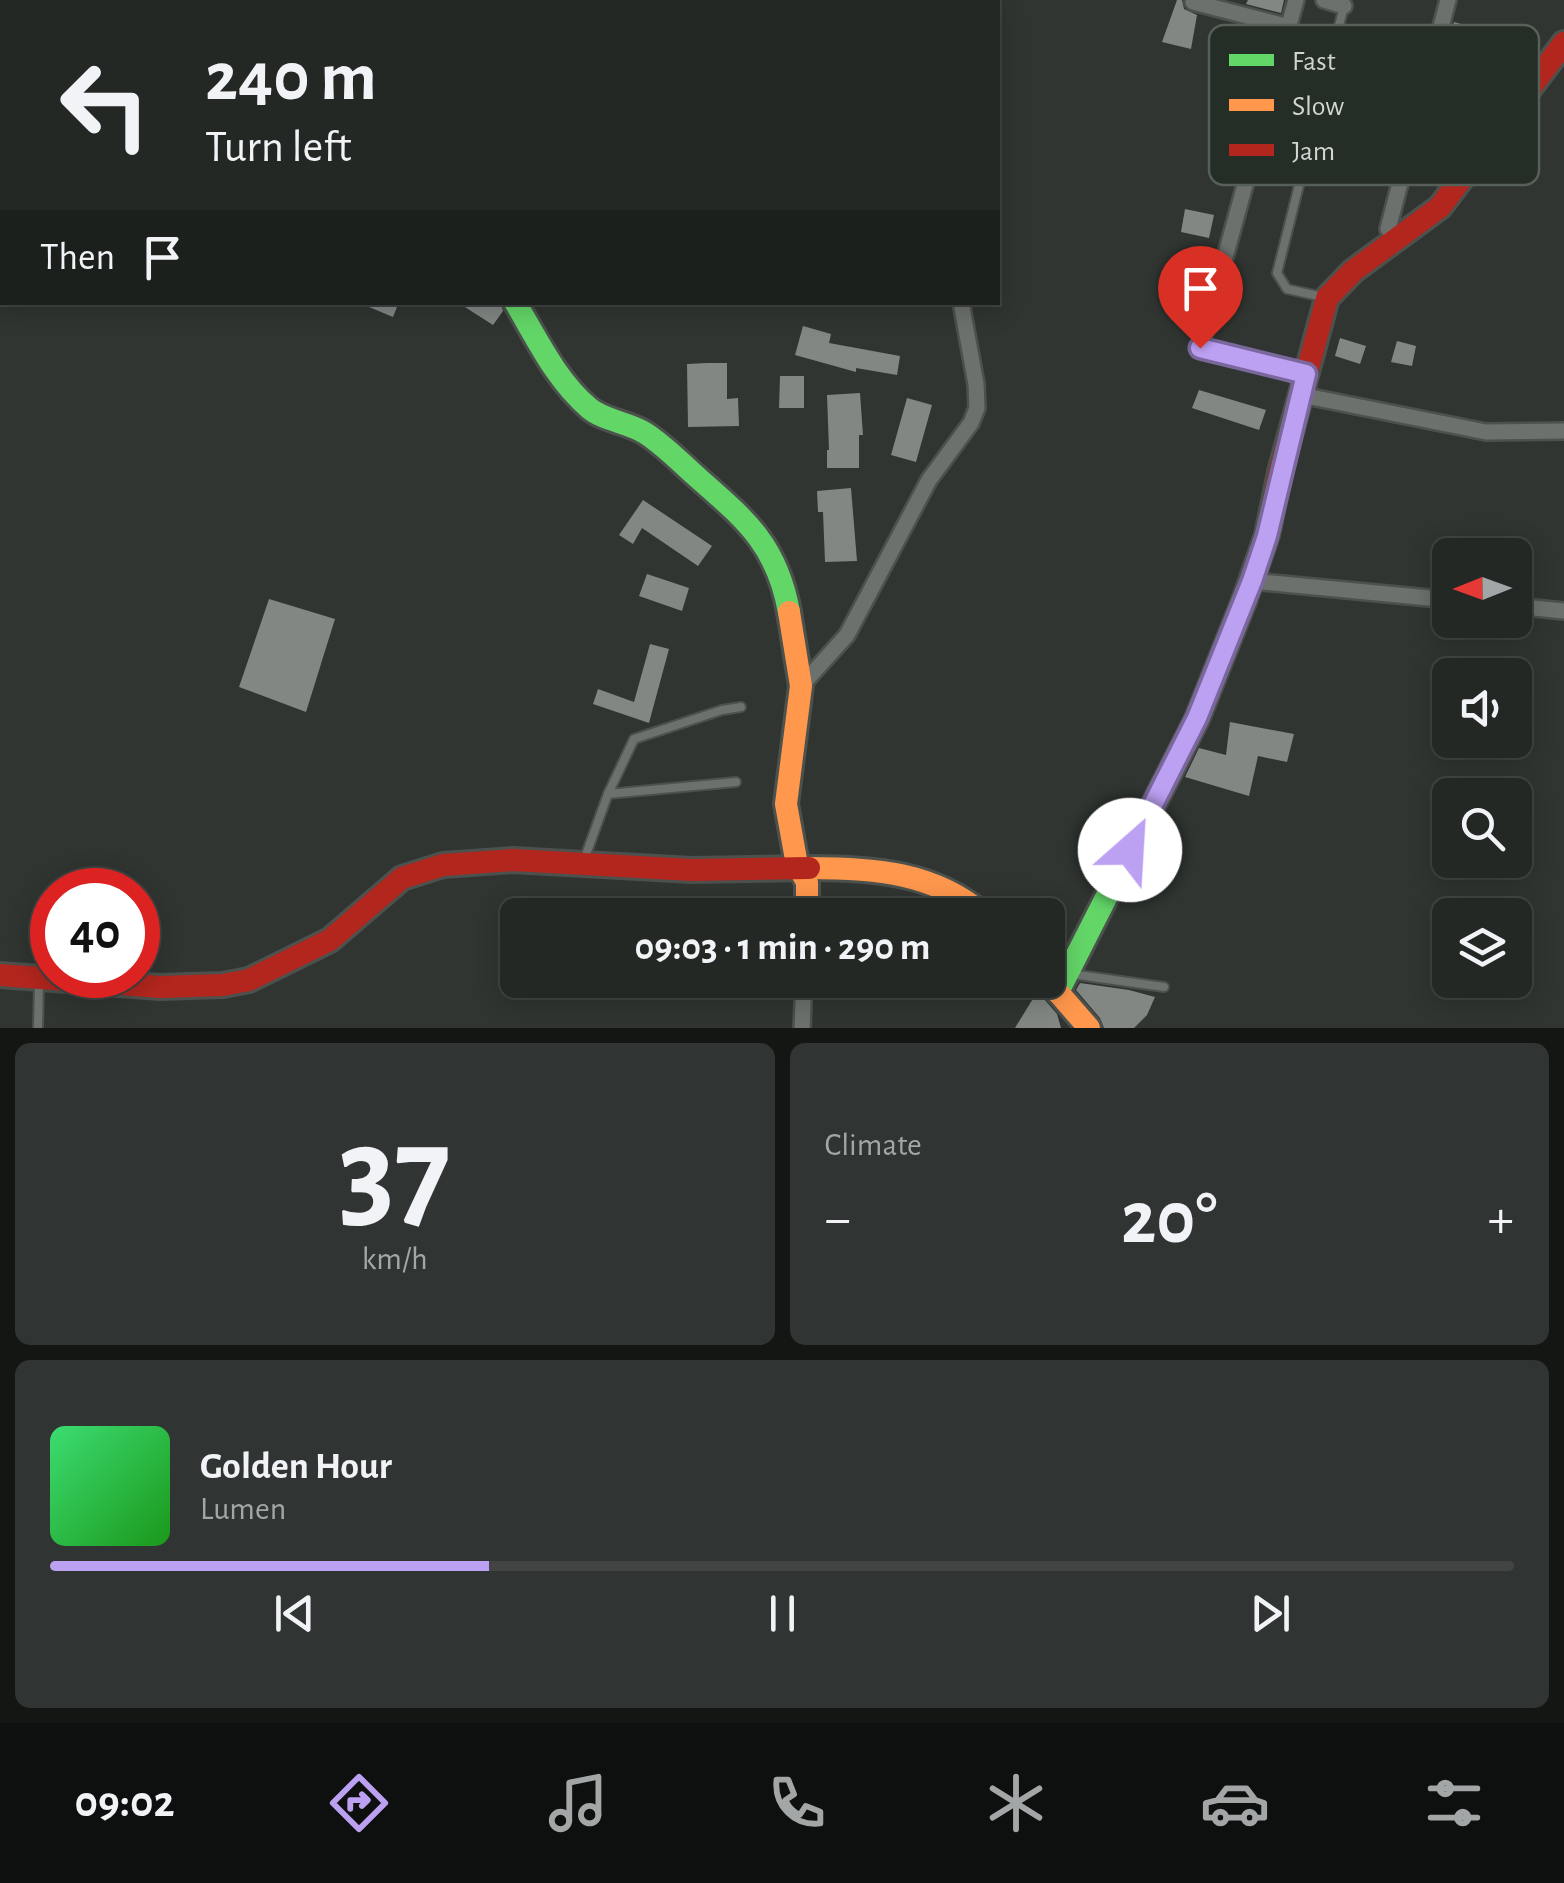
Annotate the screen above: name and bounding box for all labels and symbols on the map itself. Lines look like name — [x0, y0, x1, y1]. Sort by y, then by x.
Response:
legend — [1209, 25, 1539, 185]
text: Fast — [1292, 48, 1336, 76]
text: Slow — [1292, 93, 1344, 121]
text: Jam — [1292, 138, 1335, 166]
pin — [1158, 246, 1243, 349]
north arrow — [1432, 538, 1532, 638]
position arrow — [1078, 798, 1182, 902]
speed limit sign: 40 — [30, 868, 160, 998]

